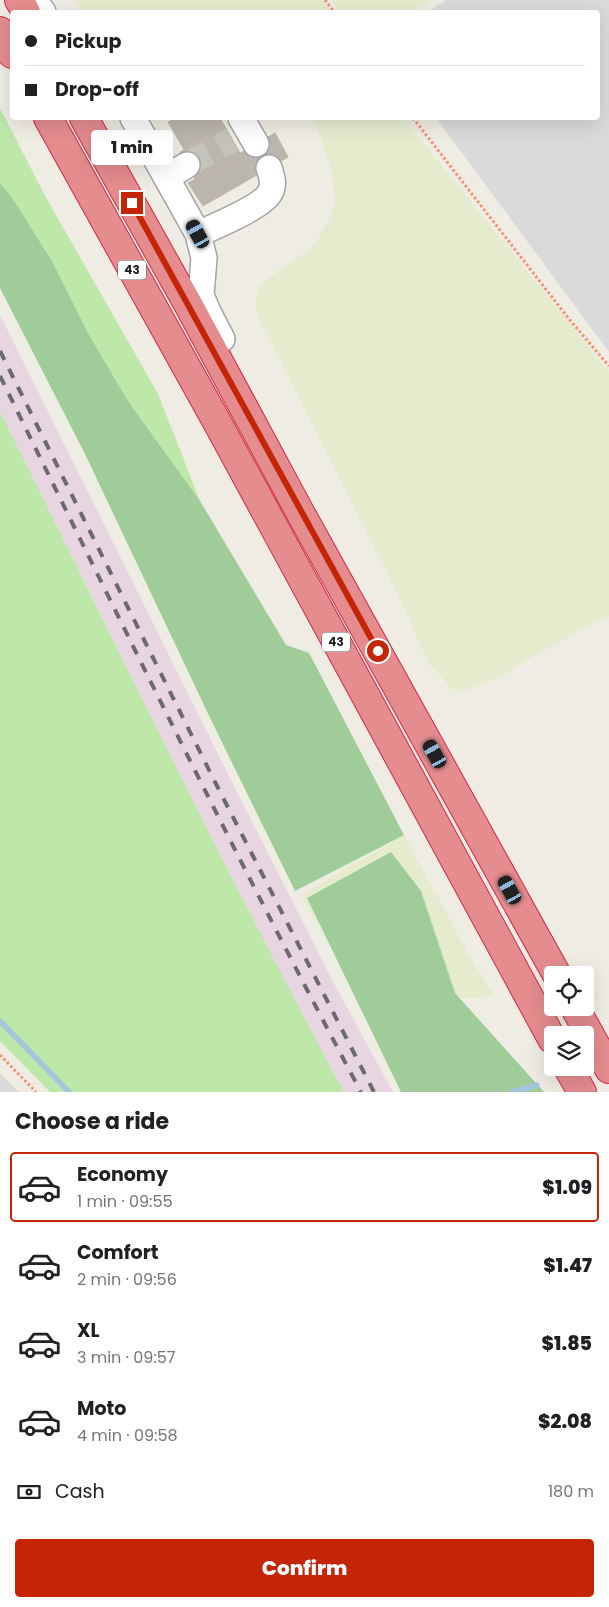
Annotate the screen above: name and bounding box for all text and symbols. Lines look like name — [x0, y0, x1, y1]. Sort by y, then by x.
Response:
text: Pickup — [55, 28, 121, 55]
text: Drop-off — [55, 76, 139, 103]
callout: 1 min — [91, 130, 173, 166]
text: 1 min — [111, 136, 153, 159]
route end — [121, 192, 143, 214]
car — [184, 217, 211, 251]
road number: 43 — [118, 260, 146, 280]
road number: 43 — [322, 632, 350, 652]
route start — [367, 640, 389, 662]
car — [421, 737, 448, 771]
car — [496, 873, 523, 907]
map controls — [544, 966, 594, 1076]
button: locate — [544, 966, 594, 1016]
button: layers — [544, 1026, 594, 1076]
text: Choose a ride — [15, 1106, 169, 1137]
text: Economy — [77, 1161, 168, 1188]
icon: car — [17, 1165, 62, 1210]
text: $1.09 — [542, 1174, 592, 1201]
text: 1 min · 09:55 — [77, 1190, 173, 1213]
text: Comfort — [77, 1239, 159, 1266]
icon: car — [17, 1243, 62, 1288]
text: $1.47 — [543, 1252, 592, 1279]
text: 2 min · 09:56 — [77, 1268, 177, 1291]
text: XL — [77, 1317, 100, 1344]
icon: car — [17, 1321, 62, 1366]
text: $1.85 — [542, 1330, 592, 1357]
text: 3 min · 09:57 — [77, 1346, 176, 1369]
text: Moto — [77, 1395, 126, 1422]
icon: car — [17, 1399, 62, 1444]
text: $2.08 — [538, 1408, 592, 1435]
text: 4 min · 09:58 — [77, 1424, 178, 1447]
icon: cash — [15, 1478, 43, 1506]
text: Cash — [55, 1478, 105, 1505]
text: 180 m — [548, 1480, 594, 1503]
button: Confirm — [15, 1539, 594, 1597]

